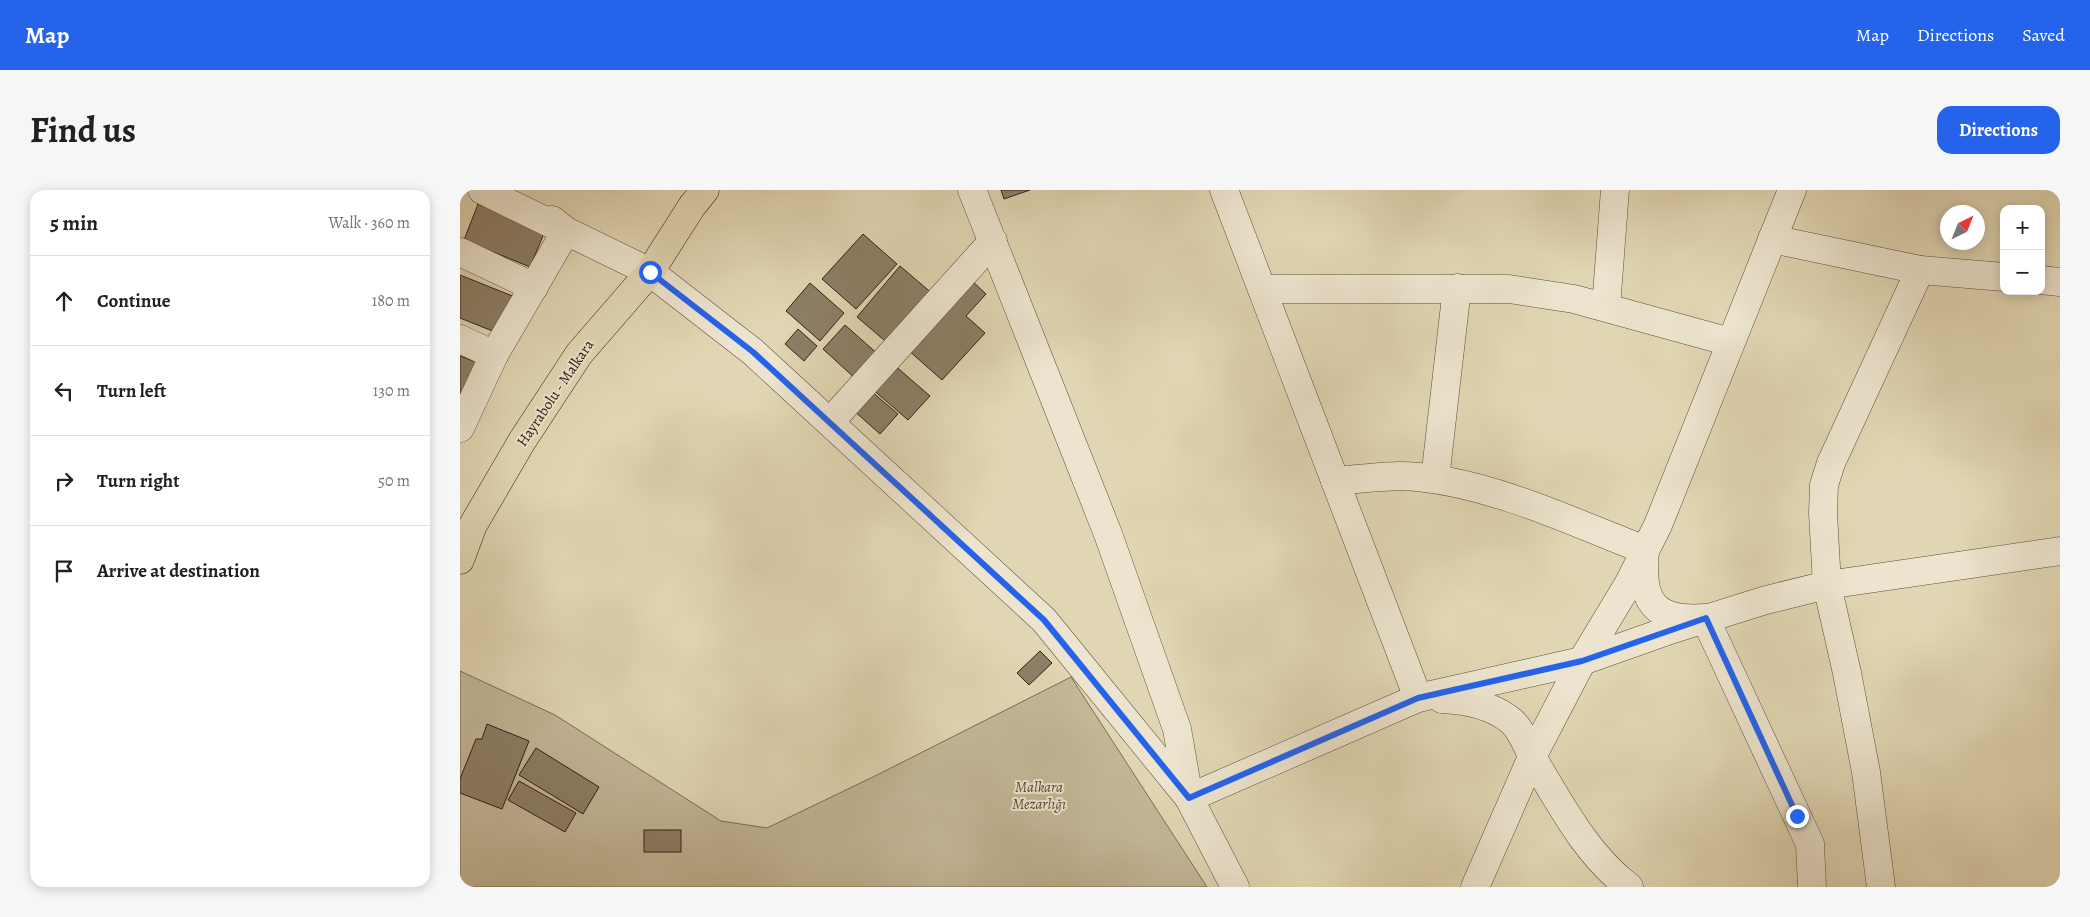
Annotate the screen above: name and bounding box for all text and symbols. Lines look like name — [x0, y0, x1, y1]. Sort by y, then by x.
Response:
text: Map — [25, 19, 69, 51]
text: Map — [1856, 23, 1889, 47]
text: Directions — [1917, 23, 1994, 47]
text: Saved — [2022, 23, 2065, 47]
text: Find us — [30, 106, 136, 154]
button: Directions — [1937, 106, 2060, 154]
north arrow — [1940, 205, 1985, 250]
map controls — [2000, 205, 2045, 295]
button: + — [2000, 205, 2045, 250]
text: 5 min — [50, 209, 98, 237]
text: Walk · 360 m — [328, 212, 410, 234]
button: − — [2000, 250, 2045, 295]
route start — [639, 261, 662, 284]
icon: ahead — [50, 287, 78, 315]
text: Continue — [97, 288, 171, 314]
text: 180 m — [372, 290, 410, 312]
street label: Hayrabolu - Malkara — [512, 336, 598, 450]
icon: left — [50, 377, 78, 405]
text: Turn left — [97, 378, 166, 404]
text: 130 m — [373, 380, 410, 402]
icon: right — [50, 467, 78, 495]
text: Turn right — [97, 468, 179, 494]
text: 50 m — [378, 470, 410, 492]
icon: arrive — [50, 557, 78, 585]
text: Arrive at destination — [97, 558, 260, 584]
park label: Malkara Mezarlığı — [1012, 777, 1066, 814]
route end — [1786, 805, 1809, 828]

